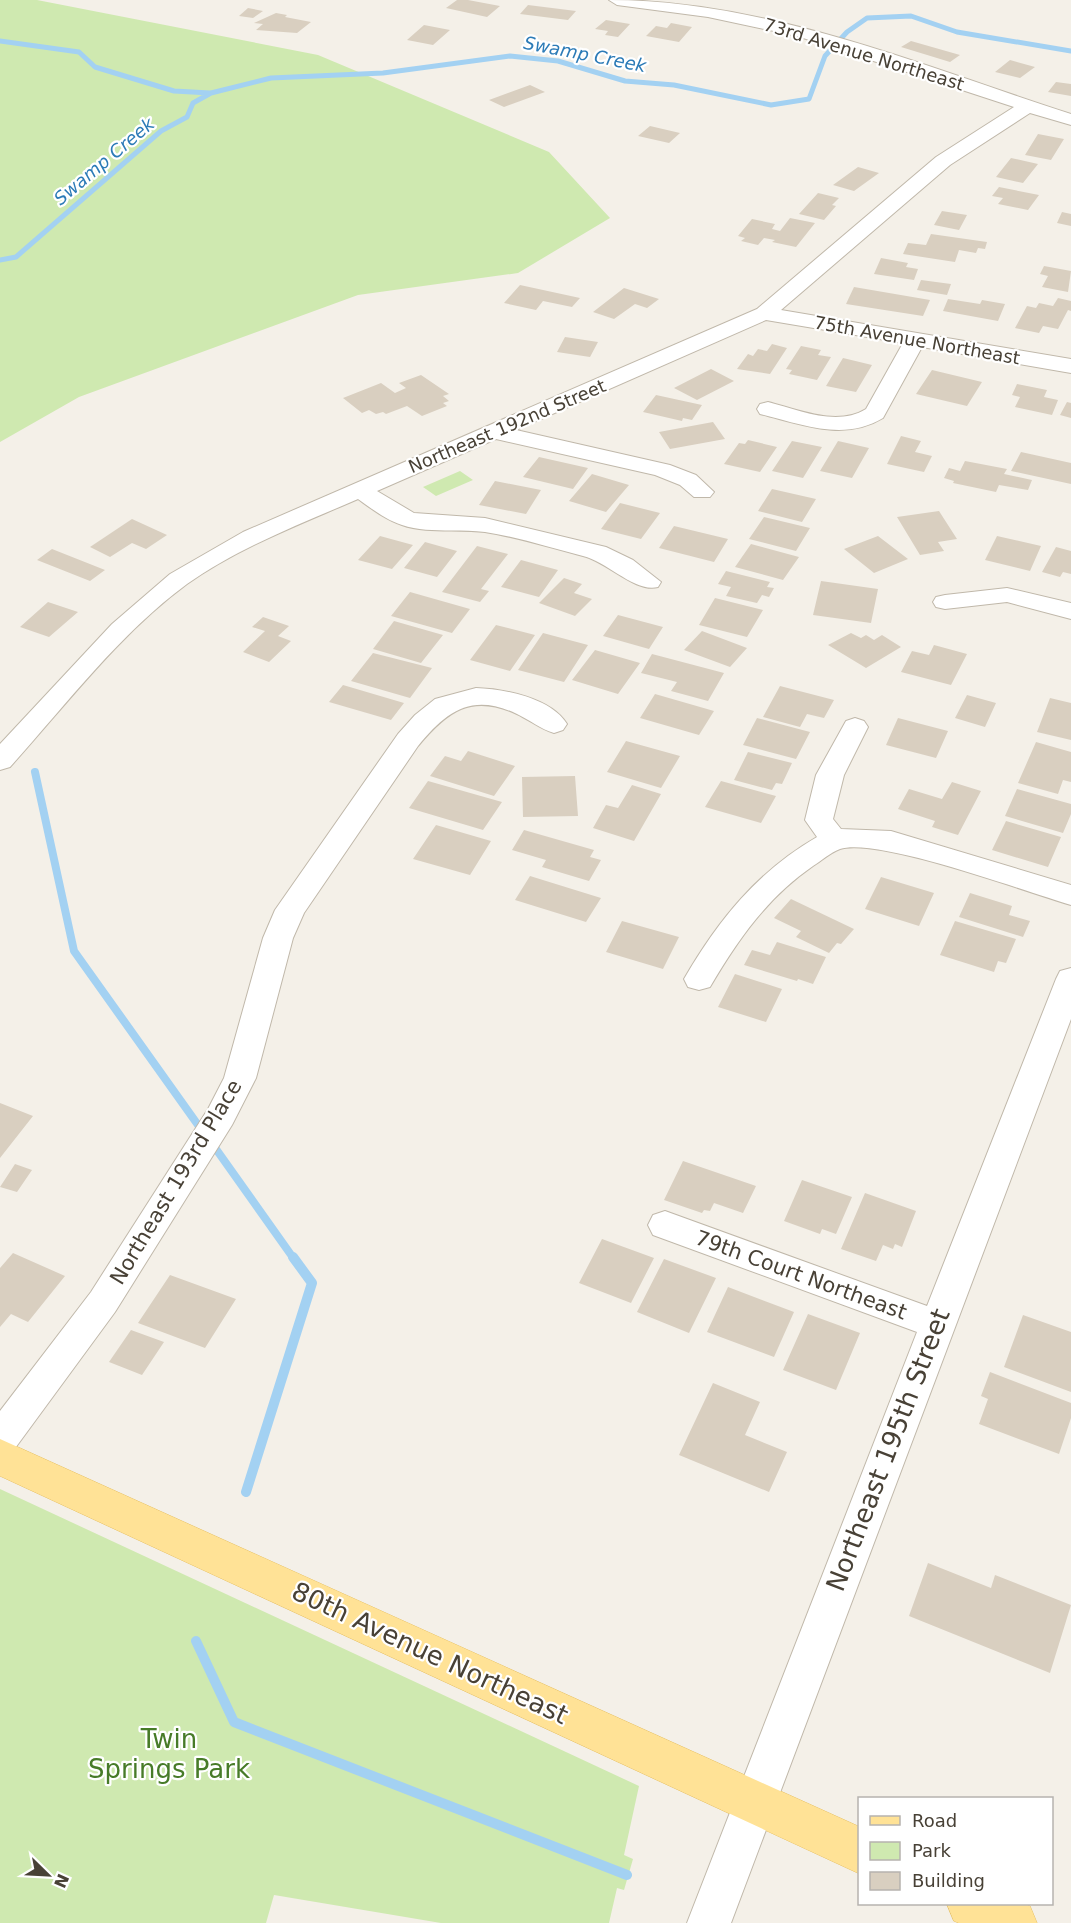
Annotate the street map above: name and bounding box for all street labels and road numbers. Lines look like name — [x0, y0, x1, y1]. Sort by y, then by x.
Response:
street label: 73rd Avenue Northeast — [761, 13, 967, 95]
street label: 75th Avenue Northeast — [812, 312, 1022, 368]
street label: Northeast 192nd Street — [405, 375, 609, 477]
street label: Northeast 193rd Place — [105, 1075, 247, 1289]
street label: 79th Court Northeast — [692, 1226, 910, 1324]
street label: Northeast 195th Street — [820, 1304, 956, 1596]
street label: 80th Avenue Northeast — [287, 1576, 573, 1730]

